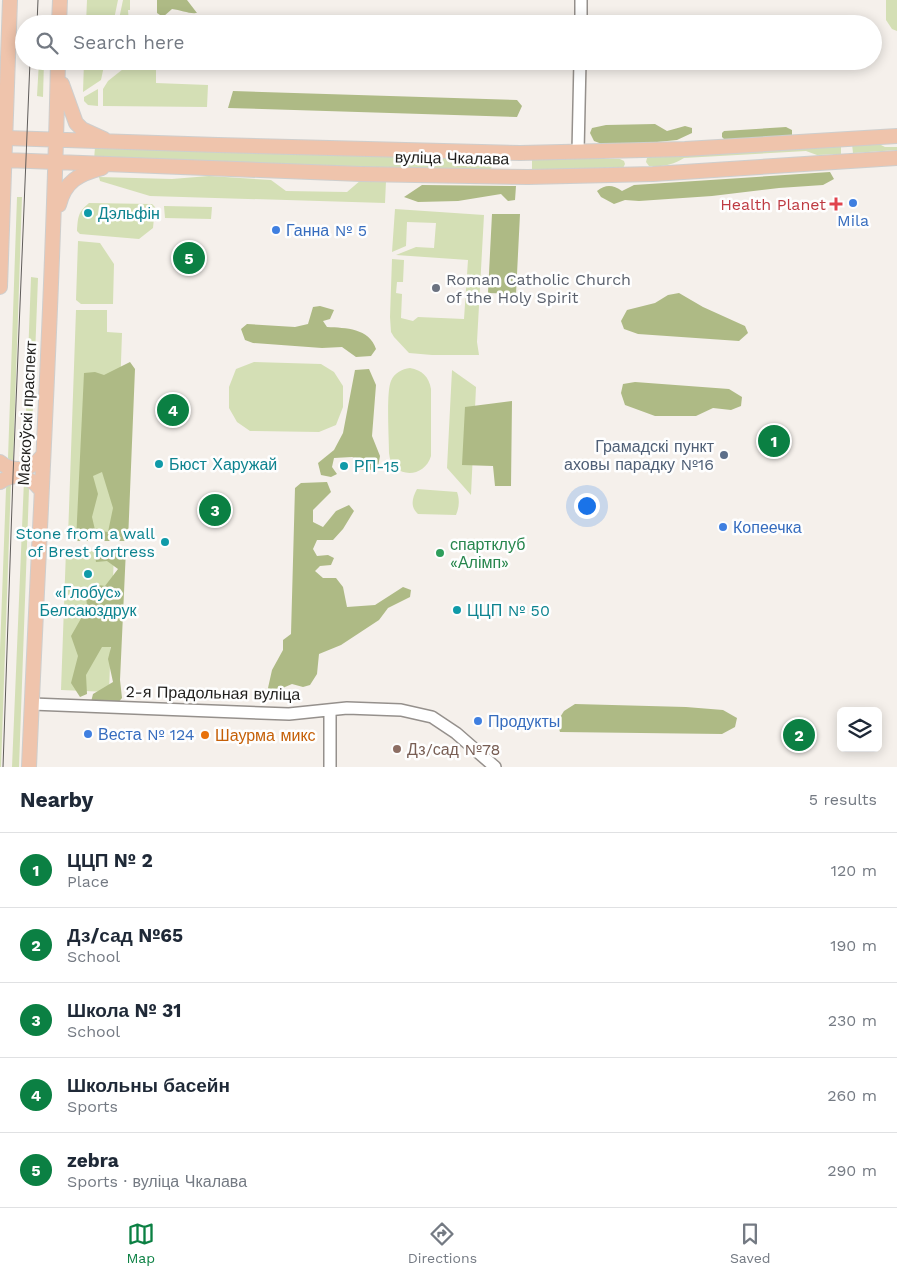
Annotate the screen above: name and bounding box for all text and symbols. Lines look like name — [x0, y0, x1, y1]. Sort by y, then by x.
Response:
search box — [15, 15, 882, 70]
icon: search — [33, 29, 61, 57]
text: Search here — [73, 31, 184, 54]
street label: вуліца Чкалава — [395, 148, 510, 169]
place label: Health Planet — [720, 195, 826, 214]
marker: Mila — [847, 197, 859, 209]
marker: Health Planet — [830, 198, 842, 210]
place label: Дэльфін — [98, 204, 160, 223]
marker: Дэльфін — [82, 207, 94, 219]
place label: Mila — [837, 211, 869, 230]
place label: Ганна № 5 — [286, 221, 367, 240]
marker: Ганна № 5 — [270, 224, 282, 236]
pin: 5 — [173, 239, 205, 277]
place label: Roman Catholic Church of the Holy Spirit — [446, 270, 631, 307]
marker: Roman Catholic Church of the Holy Spirit — [430, 282, 442, 294]
street label: Маскоўскі праспект — [14, 339, 40, 486]
pin: 4 — [157, 391, 189, 429]
pin: 1 — [758, 422, 790, 460]
place label: Грамадскі пункт аховы парадку №16 — [564, 437, 715, 474]
marker: Грамадскі пункт аховы парадку №16 — [718, 449, 730, 461]
place label: Бюст Харужай — [169, 455, 277, 474]
place label: РП-15 — [354, 457, 399, 476]
marker: Бюст Харужай — [153, 458, 165, 470]
marker: РП-15 — [338, 460, 350, 472]
pin: 3 — [199, 491, 231, 529]
your location — [574, 493, 600, 519]
place label: Копеечка — [733, 518, 802, 537]
marker: Копеечка — [717, 521, 729, 533]
place label: Stone from a wall of Brest fortress — [15, 524, 155, 561]
place label: спартклуб «Алімп» — [450, 535, 525, 572]
marker: Stone from a wall of Brest fortress — [159, 536, 171, 548]
marker: спартклуб «Алімп» — [434, 547, 446, 559]
marker: «Глобус» Белсаюздрук — [82, 568, 94, 580]
place label: «Глобус» Белсаюздрук — [39, 583, 138, 620]
place label: ЦЦП № 50 — [467, 601, 550, 620]
marker: ЦЦП № 50 — [451, 604, 463, 616]
street label: 2-я Прадольная вуліца — [125, 682, 301, 704]
map controls — [837, 707, 882, 752]
button: layers — [837, 707, 882, 752]
place label: Продукты — [488, 712, 560, 731]
marker: Продукты — [472, 715, 484, 727]
pin: 2 — [783, 716, 815, 754]
place label: Веста № 124 — [98, 725, 195, 744]
place label: Шаурма микс — [215, 726, 316, 745]
marker: Веста № 124 — [82, 728, 94, 740]
marker: Шаурма микс — [199, 729, 211, 741]
place label: Дз/сад №78 — [407, 740, 500, 759]
marker: Дз/сад №78 — [391, 743, 403, 755]
text: Nearby — [20, 787, 93, 812]
text: 5 results — [809, 790, 877, 809]
text: ЦЦП № 2 — [67, 849, 153, 872]
text: 1 — [33, 861, 39, 880]
text: 120 m — [831, 861, 877, 880]
text: Place — [67, 872, 109, 891]
text: Дз/сад №65 — [67, 924, 183, 947]
text: 2 — [31, 936, 41, 955]
text: 190 m — [830, 936, 877, 955]
text: School — [67, 947, 120, 966]
text: Школа № 31 — [67, 999, 182, 1022]
text: 3 — [31, 1011, 41, 1030]
text: 230 m — [828, 1011, 877, 1030]
text: School — [67, 1022, 120, 1041]
text: Школьны басейн — [67, 1074, 230, 1097]
text: 4 — [31, 1086, 41, 1105]
text: 260 m — [827, 1086, 877, 1105]
text: Sports — [67, 1097, 118, 1116]
text: zebra — [67, 1149, 119, 1172]
text: 5 — [31, 1161, 41, 1180]
text: 290 m — [827, 1161, 877, 1180]
text: Sports · вуліца Чкалава — [67, 1172, 247, 1191]
tab: Map — [126, 1220, 155, 1266]
tab: Directions — [408, 1220, 477, 1266]
tab: Saved — [730, 1220, 771, 1266]

